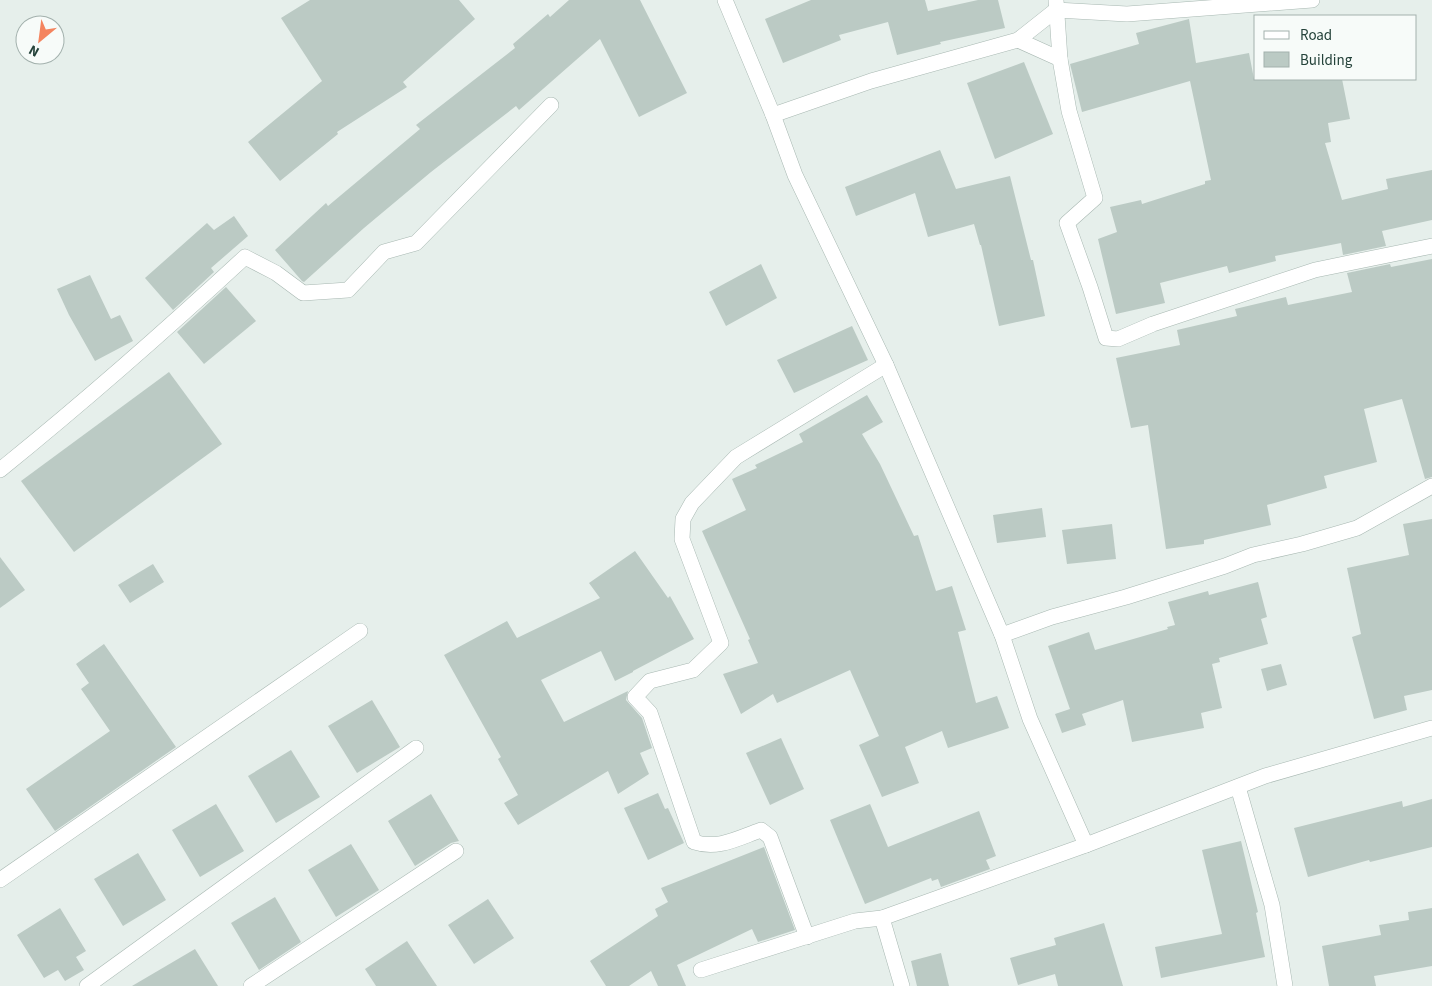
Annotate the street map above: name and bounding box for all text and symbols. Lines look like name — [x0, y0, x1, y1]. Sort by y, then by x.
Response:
north arrow — [15, 15, 65, 65]
legend — [1254, 15, 1417, 80]
text: Road — [1300, 25, 1332, 46]
text: N — [25, 39, 43, 61]
text: Building — [1300, 50, 1353, 71]

